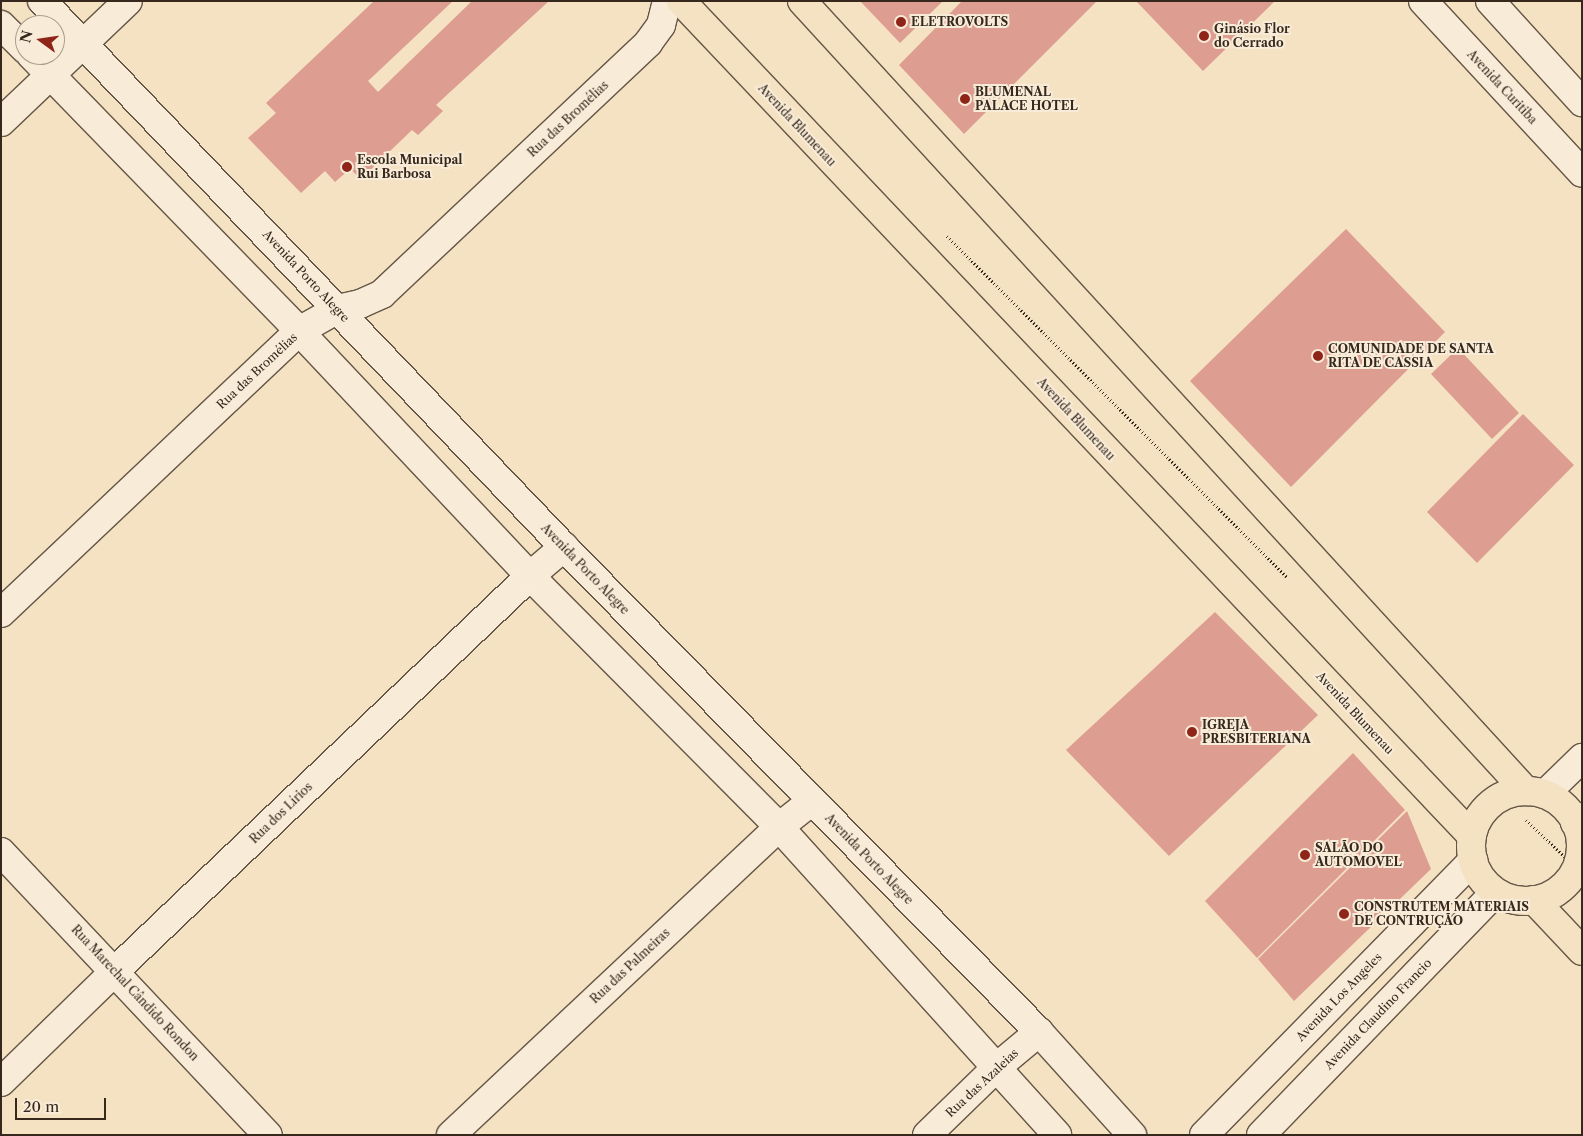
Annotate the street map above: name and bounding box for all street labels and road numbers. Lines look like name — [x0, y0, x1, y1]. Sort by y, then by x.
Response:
street label: Avenida Curitiba — [1464, 47, 1540, 127]
street label: Rua das Bromélias — [525, 78, 611, 160]
street label: Avenida Blumenau — [755, 81, 839, 169]
street label: Avenida Porto Alegre — [259, 227, 353, 325]
street label: Rua das Bromélias — [214, 330, 300, 412]
street label: Avenida Blumenau — [1034, 375, 1118, 463]
street label: Avenida Porto Alegre — [538, 520, 632, 618]
street label: Avenida Blumenau — [1313, 669, 1397, 757]
street label: Rua dos Lírios — [247, 779, 315, 847]
street label: Avenida Porto Alegre — [822, 810, 916, 908]
street label: Rua Marechal Cândido Rondon — [68, 922, 202, 1064]
street label: Rua das Palmeiras — [587, 925, 673, 1007]
street label: Avenida Los Angeles — [1293, 950, 1385, 1044]
street label: Avenida Claudino Francio — [1321, 956, 1435, 1072]
street label: Rua das Azaleias — [942, 1045, 1022, 1121]

